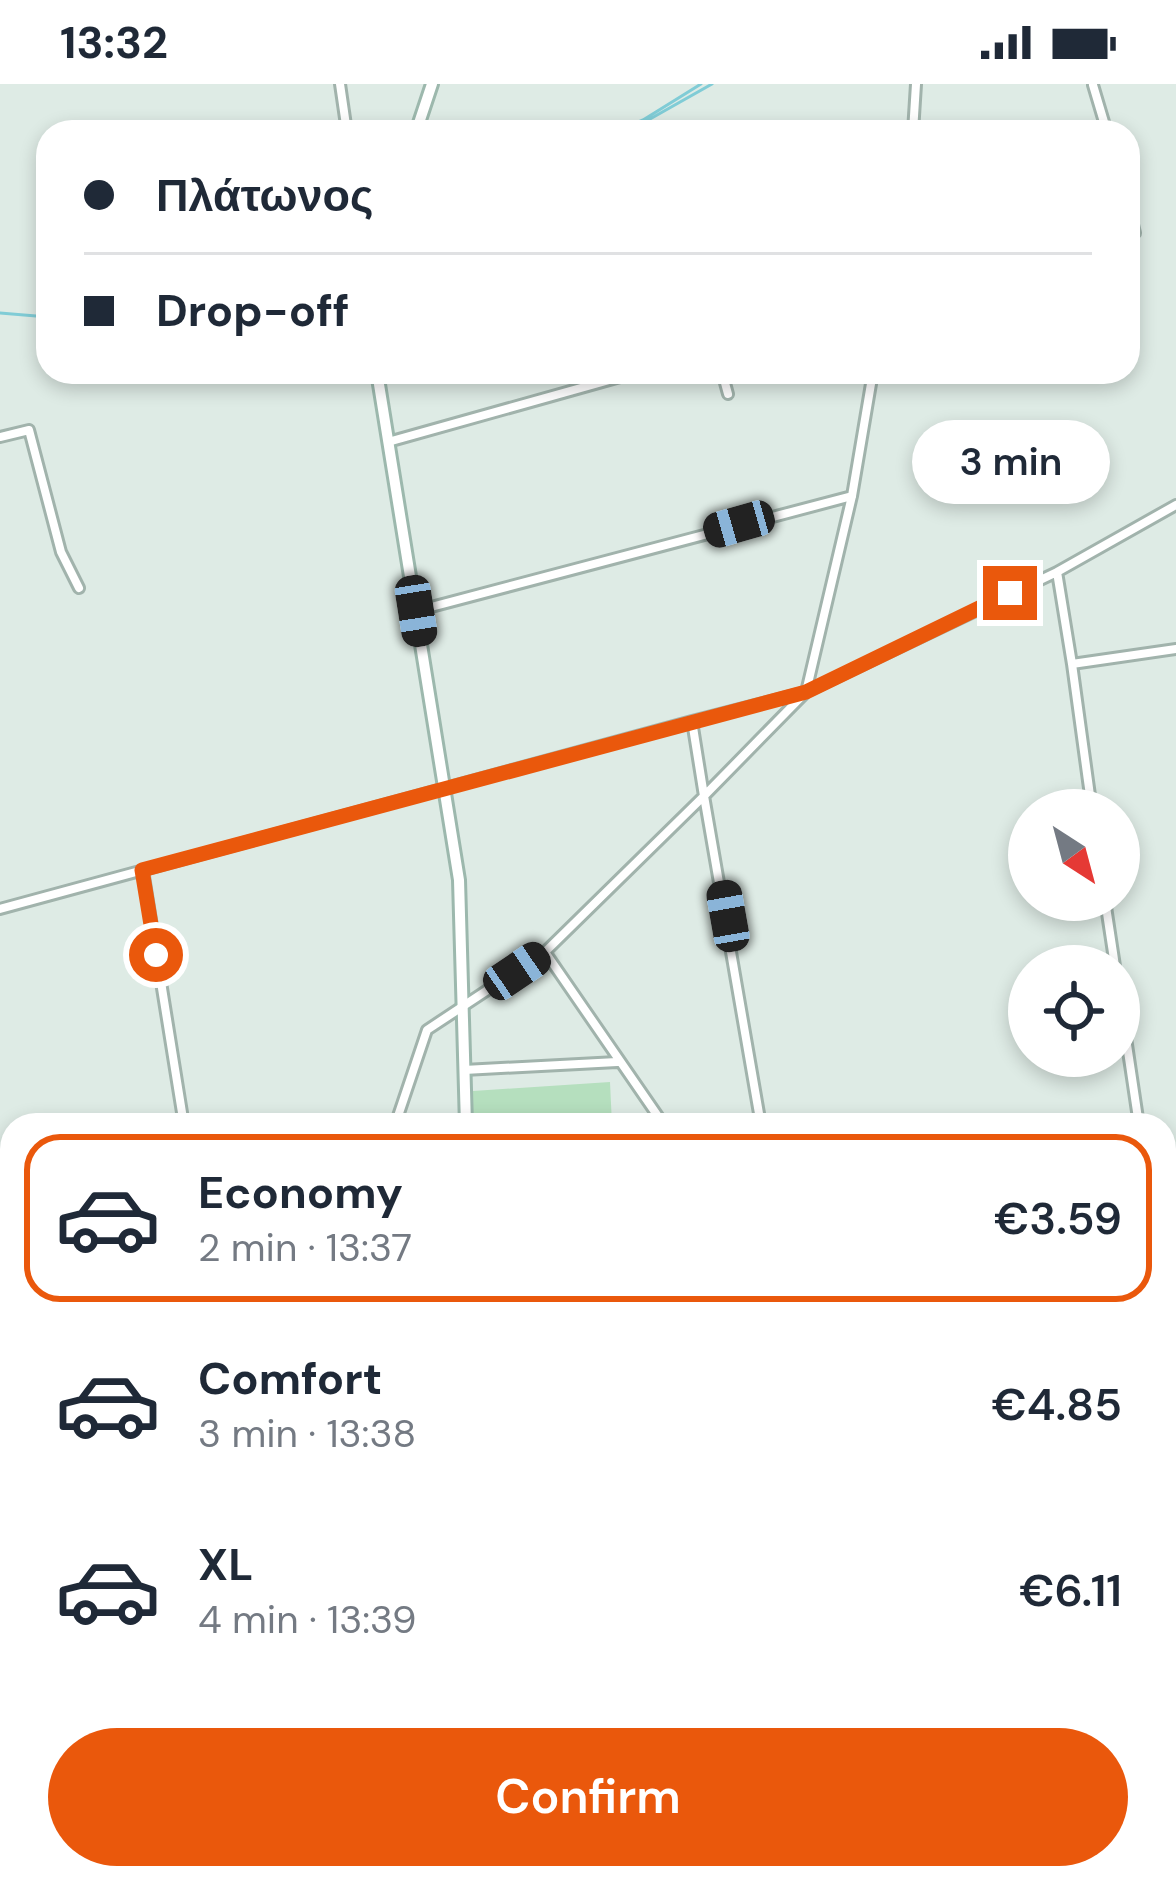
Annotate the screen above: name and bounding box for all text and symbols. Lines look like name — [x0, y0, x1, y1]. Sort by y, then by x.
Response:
text: 13:32 — [60, 13, 168, 72]
text: Πλάτωνος — [156, 166, 373, 225]
text: Drop-off — [156, 281, 350, 340]
callout: 3 min — [911, 419, 1109, 503]
text: 3 min — [960, 436, 1062, 487]
car — [699, 497, 779, 551]
route end — [983, 566, 1037, 620]
car — [393, 573, 439, 649]
north arrow — [1008, 789, 1140, 921]
map controls — [1008, 789, 1140, 1077]
car — [704, 877, 752, 955]
route start — [129, 928, 183, 982]
car — [477, 936, 557, 1006]
button: locate — [1008, 945, 1140, 1077]
text: Economy — [198, 1163, 403, 1222]
icon: car — [54, 1164, 162, 1272]
text: €3.59 — [994, 1189, 1122, 1248]
text: 2 min · 13:37 — [198, 1222, 412, 1273]
text: Comfort — [198, 1349, 382, 1408]
icon: car — [54, 1350, 162, 1458]
text: €4.85 — [991, 1375, 1122, 1434]
text: 3 min · 13:38 — [198, 1408, 416, 1459]
text: XL — [198, 1535, 253, 1594]
icon: car — [54, 1536, 162, 1644]
text: €6.11 — [1019, 1561, 1122, 1620]
text: 4 min · 13:39 — [198, 1594, 417, 1645]
button: Confirm — [48, 1728, 1128, 1866]

